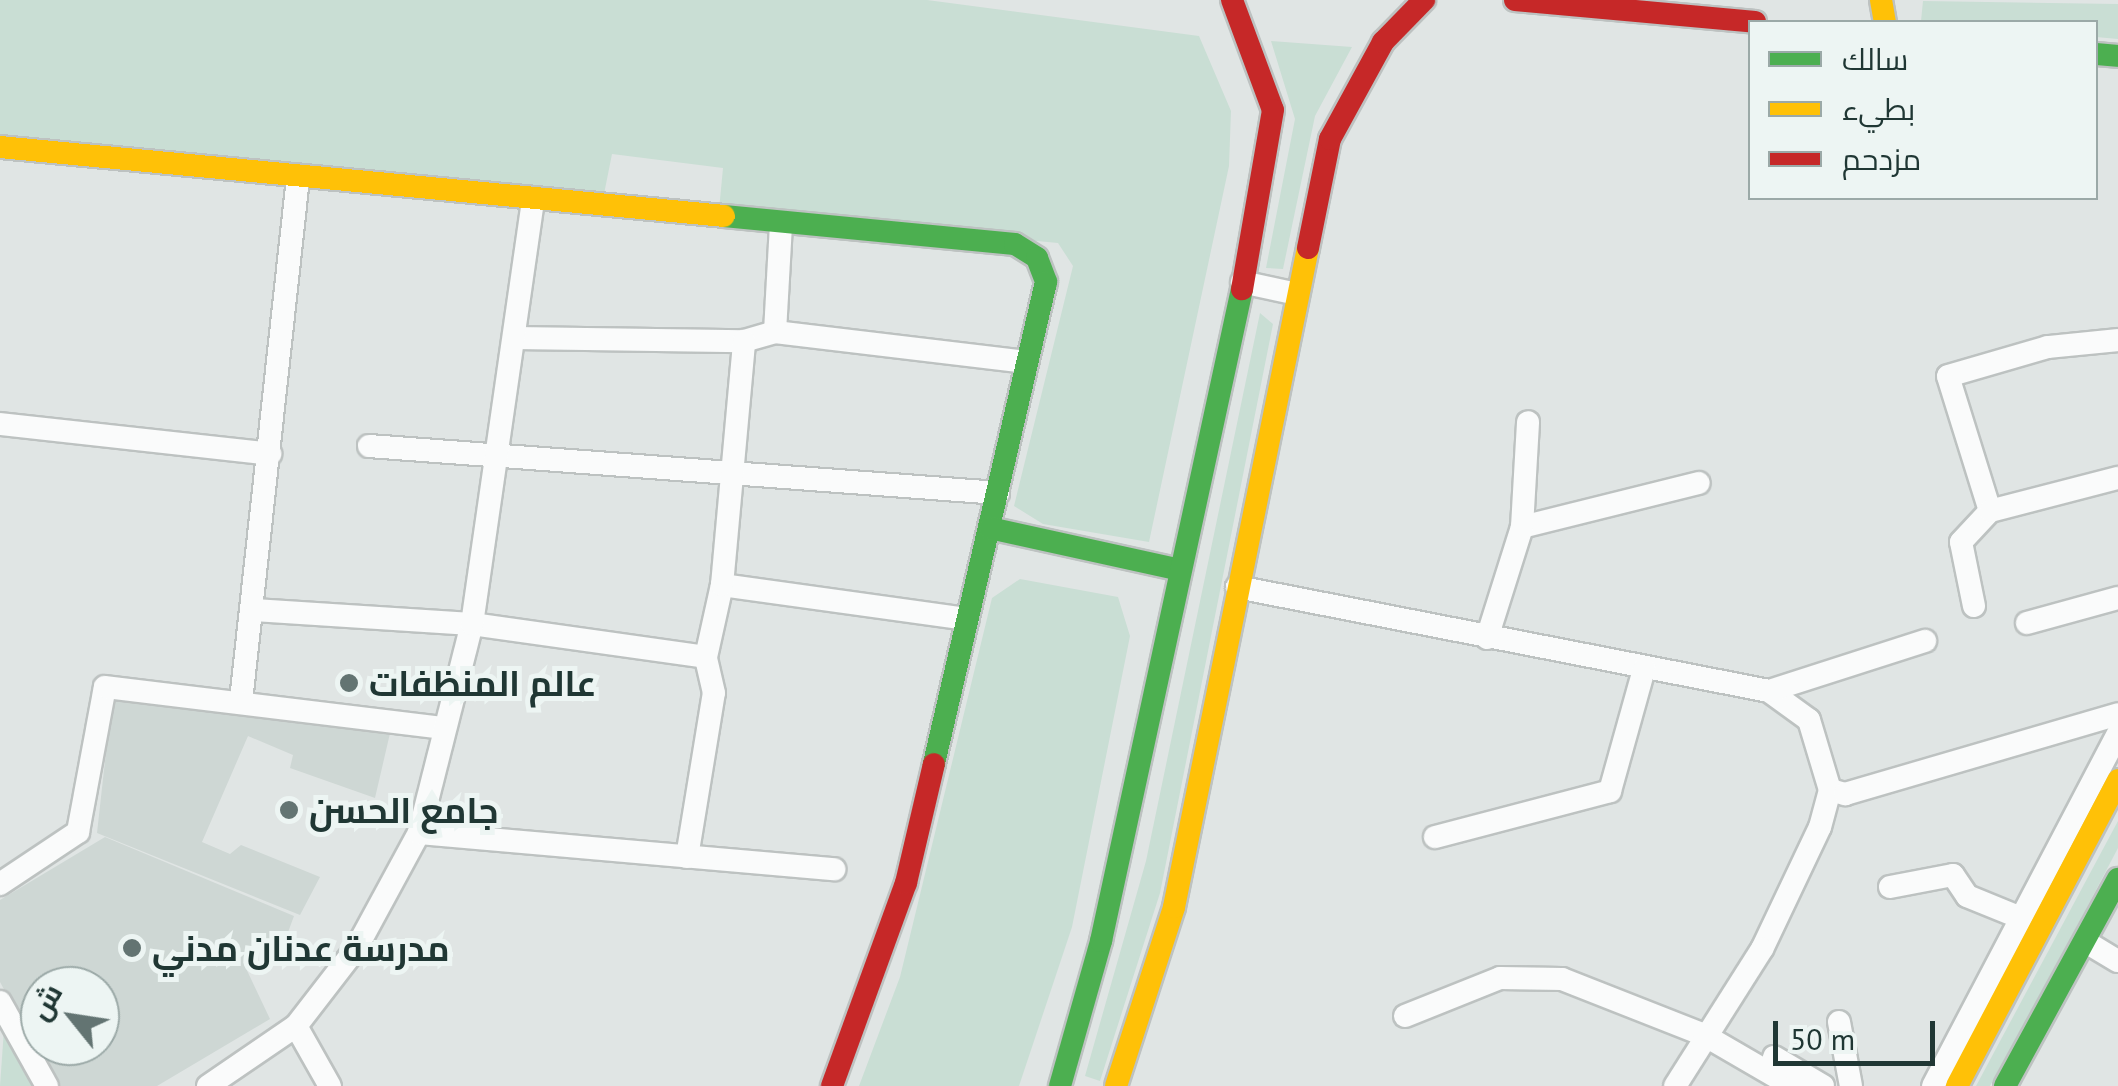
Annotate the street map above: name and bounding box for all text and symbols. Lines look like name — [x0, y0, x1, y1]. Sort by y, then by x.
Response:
legend — [1748, 20, 2098, 200]
text: سالك — [1842, 39, 1908, 78]
text: بطيء — [1842, 89, 1915, 128]
text: مزدحم — [1842, 139, 1921, 178]
place label: عالم المنظفات — [369, 662, 596, 704]
marker: عالم المنظفات — [338, 672, 360, 694]
place label: جامع الحسن — [309, 789, 498, 831]
marker: جامع الحسن — [278, 799, 300, 821]
place label: مدرسة عدنان مدني — [152, 927, 450, 969]
marker: مدرسة عدنان مدني — [121, 937, 143, 959]
north arrow — [20, 966, 120, 1066]
text: ش — [20, 977, 70, 1027]
scale bar — [1778, 1001, 1940, 1063]
text: 50 m — [1790, 1019, 1855, 1058]

